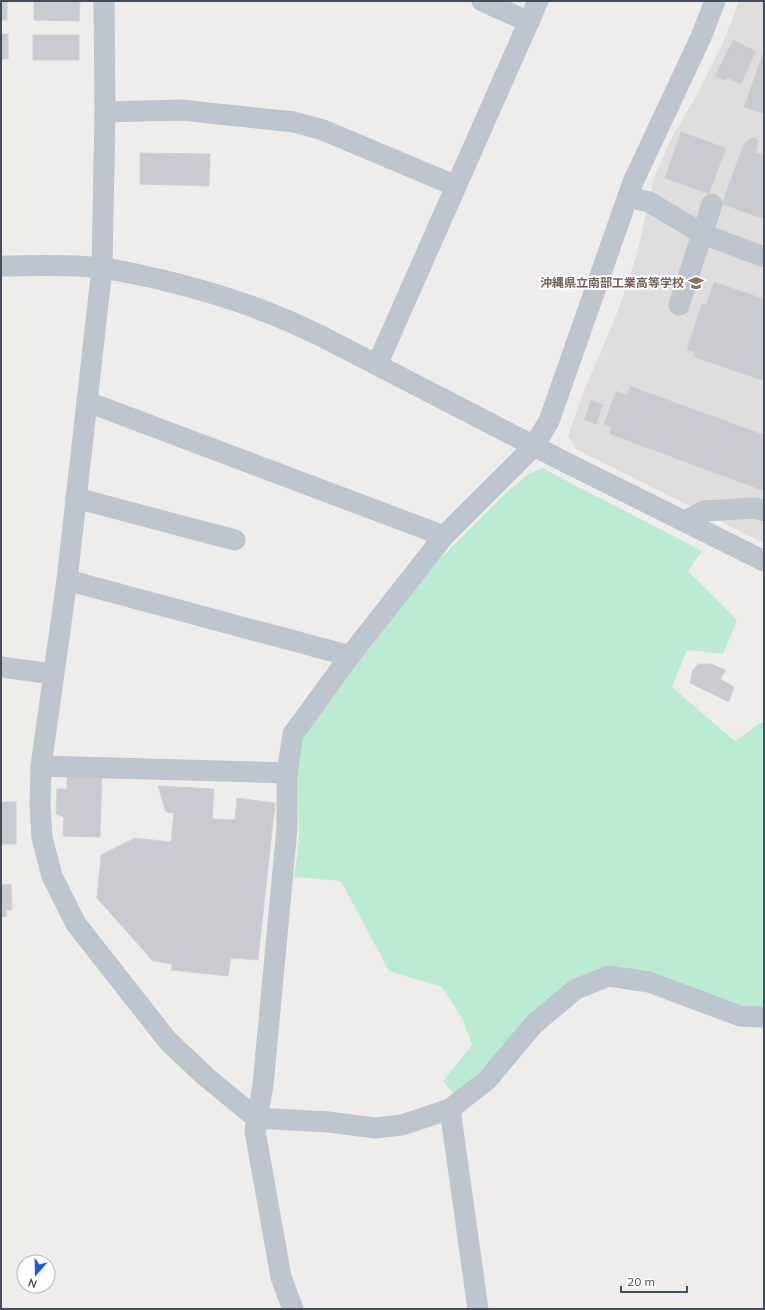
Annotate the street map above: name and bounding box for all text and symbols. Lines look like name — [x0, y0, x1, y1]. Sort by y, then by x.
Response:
school or university icon: 沖縄県立南部工業高等学校 — [687, 274, 705, 292]
place label: 沖縄県立南部工業高等学校 — [540, 275, 684, 290]
north arrow — [16, 1254, 56, 1294]
scale bar — [621, 1268, 687, 1294]
text: 20 m — [627, 1274, 655, 1289]
text: N — [26, 1275, 39, 1291]

